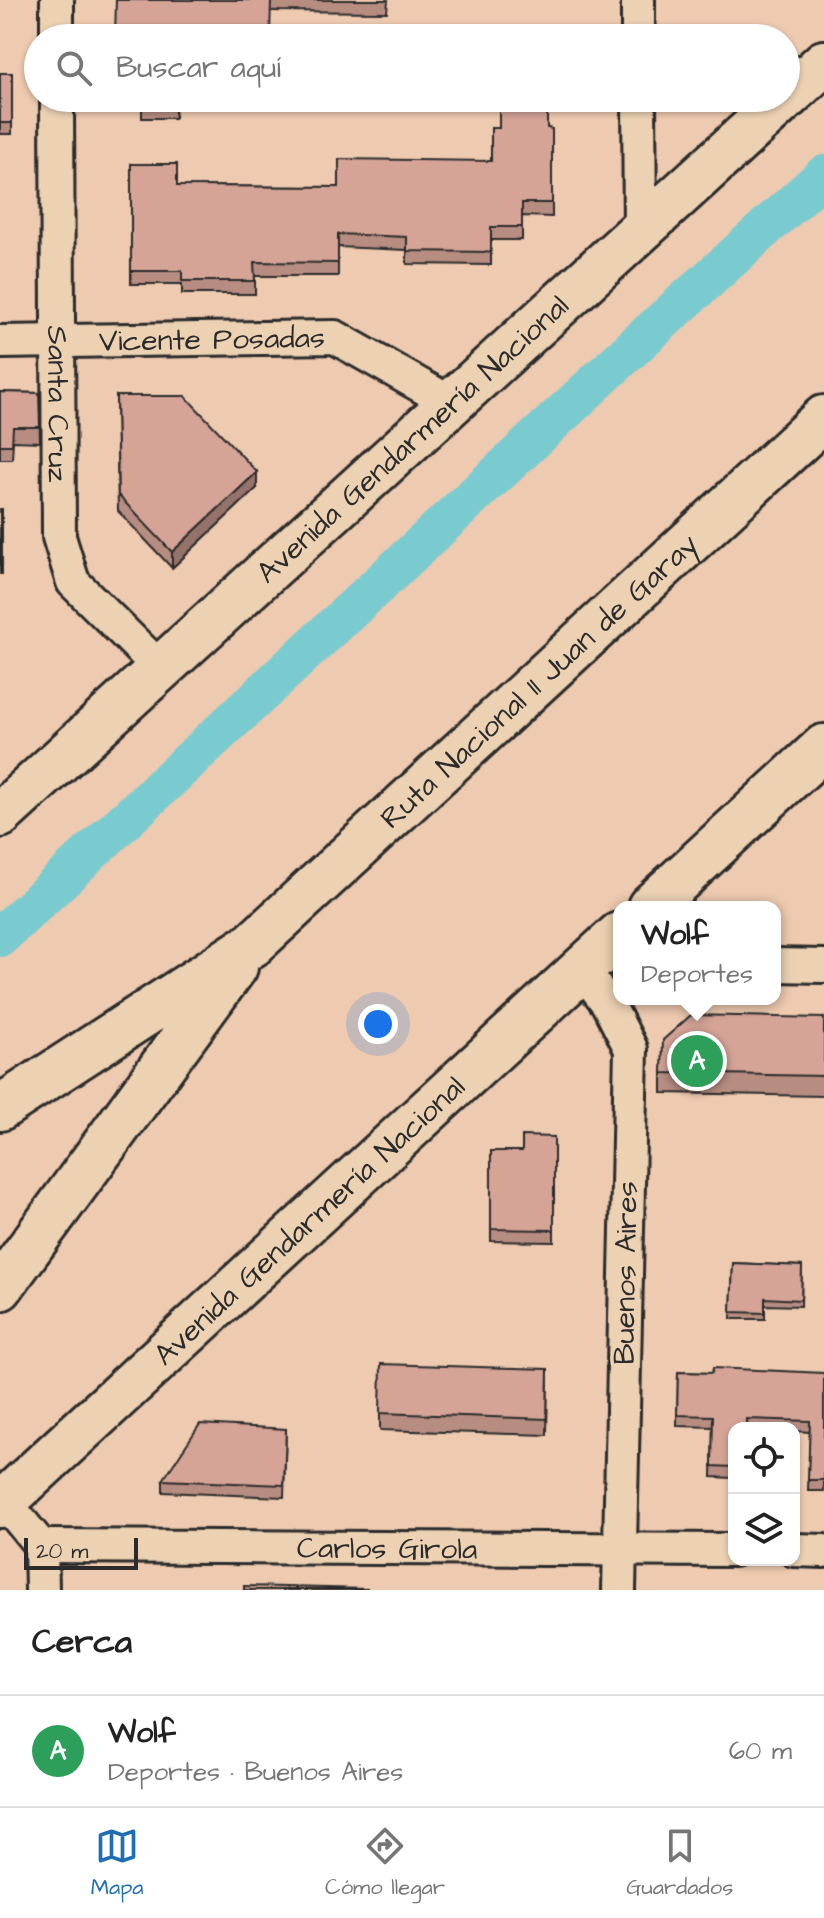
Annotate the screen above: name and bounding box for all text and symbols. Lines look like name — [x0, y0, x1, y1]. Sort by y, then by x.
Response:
search box — [24, 24, 800, 112]
icon: search — [52, 46, 96, 90]
text: Buscar aquí — [116, 47, 281, 89]
street label: Avenida Gendarmería Nacional — [247, 286, 578, 593]
street label: Vicente Posadas — [99, 317, 325, 363]
street label: Santa Cruz — [36, 325, 79, 483]
street label: Ruta Nacional 11 Juan de Garay — [371, 524, 708, 839]
popup — [613, 901, 781, 1005]
text: Wolf — [641, 914, 709, 956]
text: Deportes — [641, 956, 753, 992]
your location — [358, 1004, 398, 1044]
pin: A — [671, 1031, 723, 1091]
street label: Avenida Gendarmería Nacional — [145, 1067, 475, 1376]
street label: Buenos Aires — [603, 1181, 649, 1365]
map controls — [728, 1422, 800, 1566]
button: locate — [728, 1422, 800, 1494]
button: layers — [728, 1494, 800, 1566]
street label: Carlos Girola — [297, 1527, 477, 1571]
scale bar — [24, 1534, 138, 1570]
text: 20 m — [36, 1536, 88, 1567]
text: Cerca — [32, 1618, 132, 1666]
text: Wolf — [108, 1712, 176, 1754]
text: A — [50, 1733, 66, 1769]
text: 60 m — [729, 1733, 792, 1769]
text: Deportes · Buenos Aires — [108, 1754, 403, 1790]
tab: Mapa — [91, 1824, 144, 1903]
tab: Cómo llegar — [325, 1824, 445, 1903]
tab: Guardados — [626, 1824, 733, 1903]

